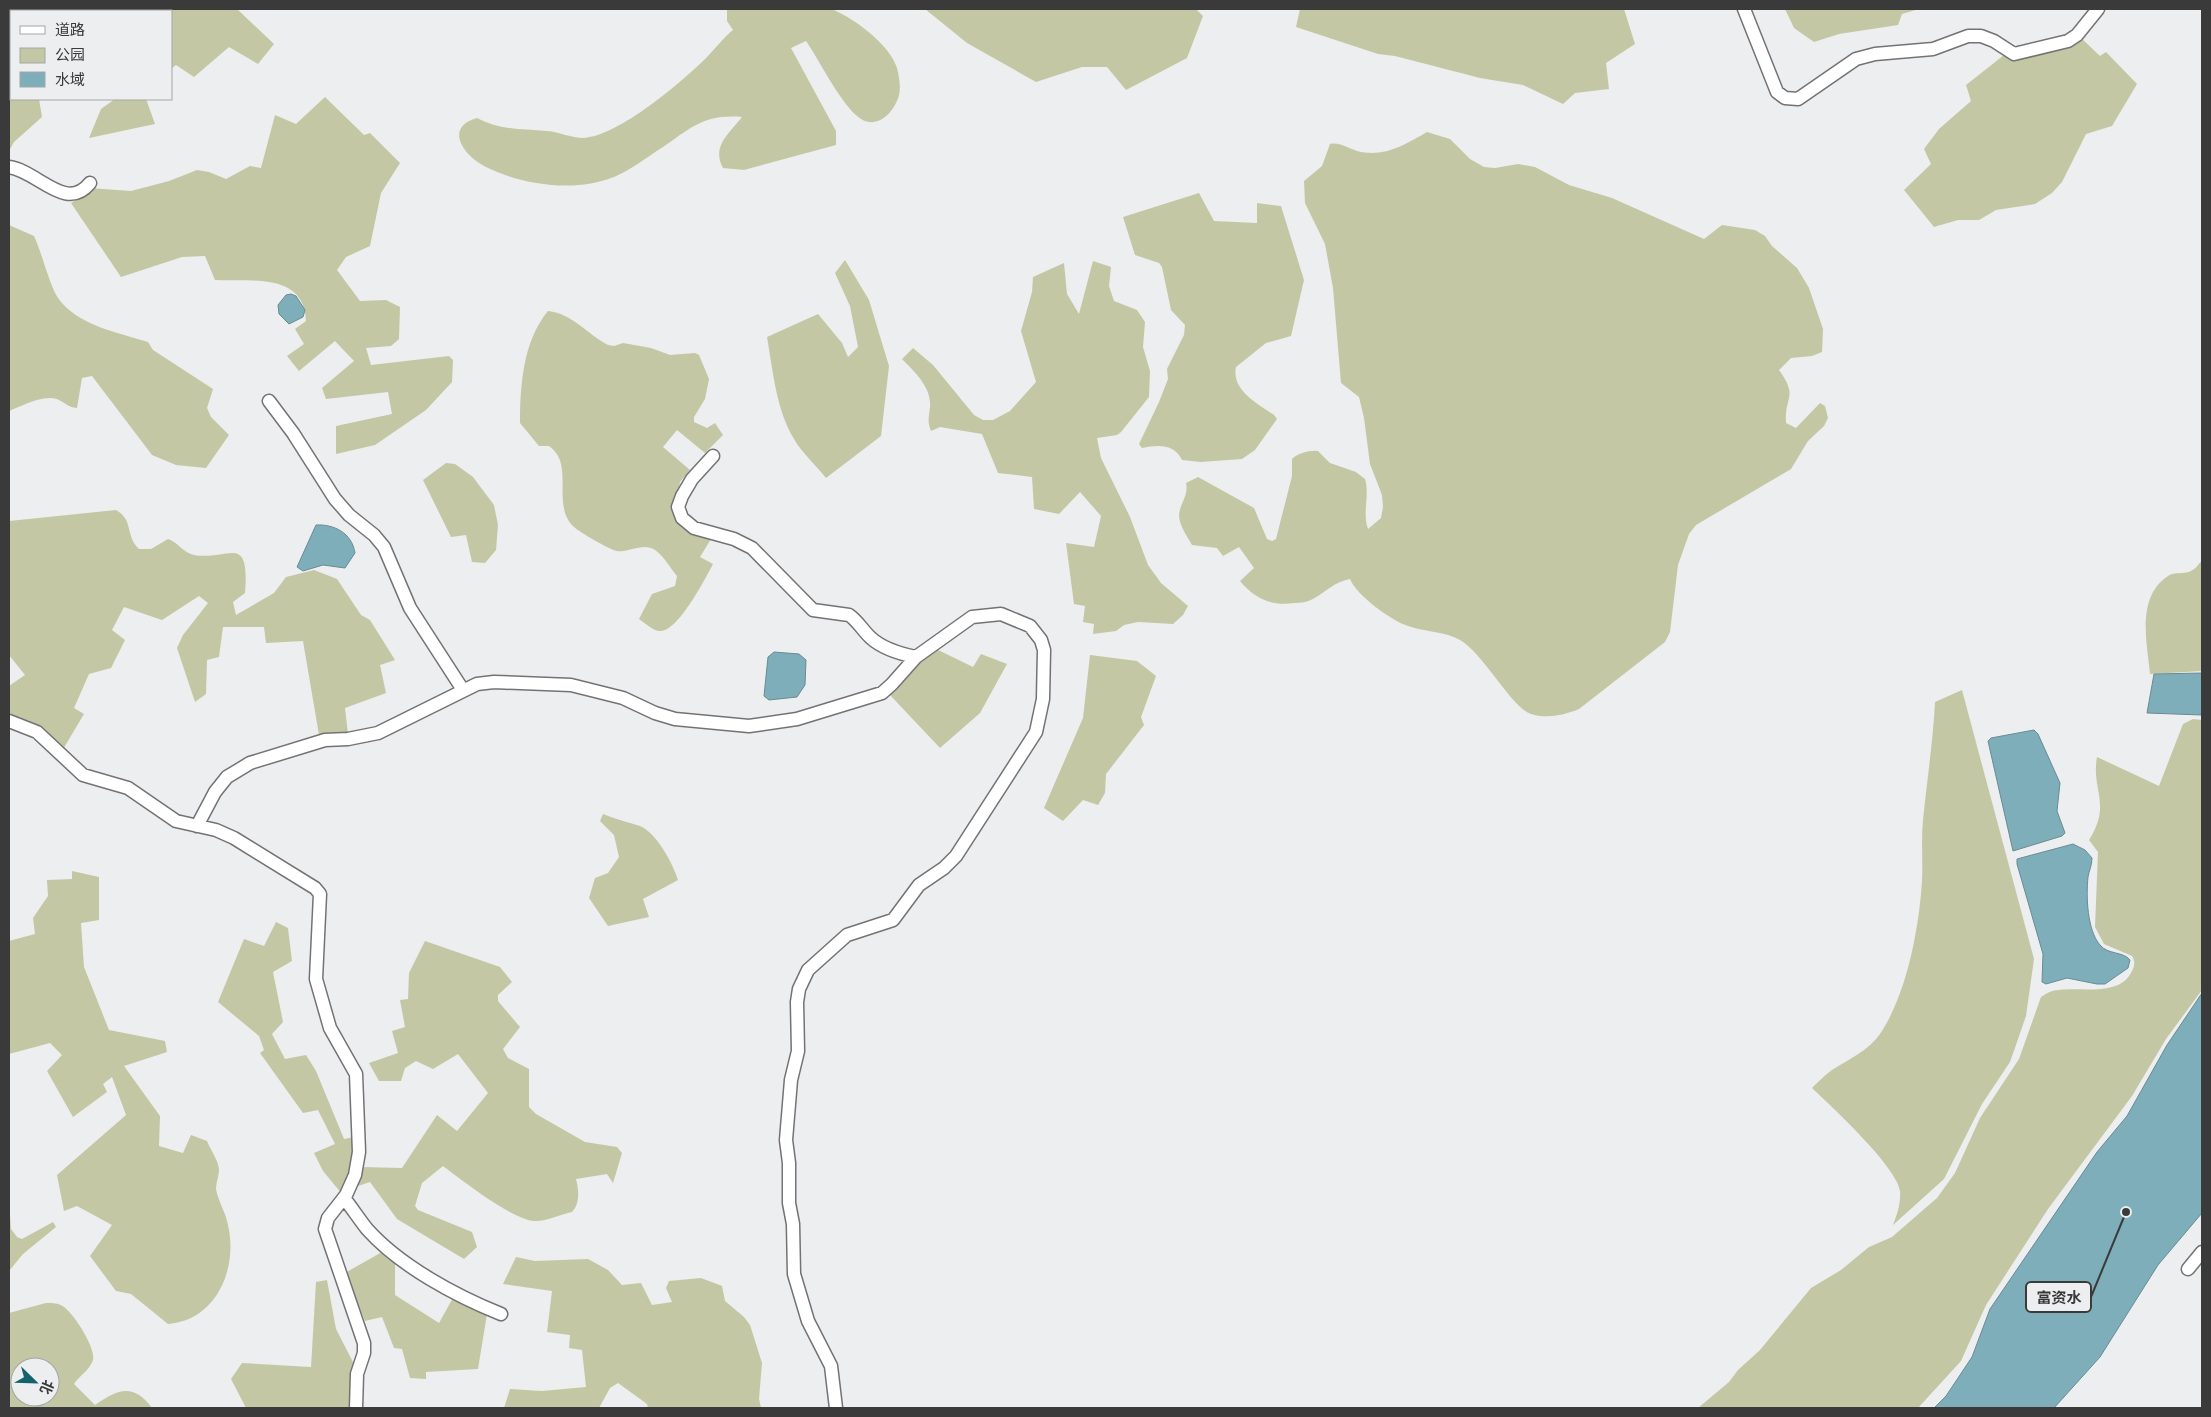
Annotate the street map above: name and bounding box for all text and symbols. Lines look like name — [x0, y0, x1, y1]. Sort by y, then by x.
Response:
legend — [10, 10, 172, 100]
text: 道路 — [55, 20, 85, 38]
text: 公园 — [55, 45, 85, 63]
text: 水域 — [55, 70, 85, 88]
callout: 富资水 — [2026, 1282, 2091, 1312]
text: 富资水 — [2036, 1288, 2082, 1306]
north arrow — [10, 1357, 60, 1407]
text: 北 — [37, 1378, 58, 1397]

